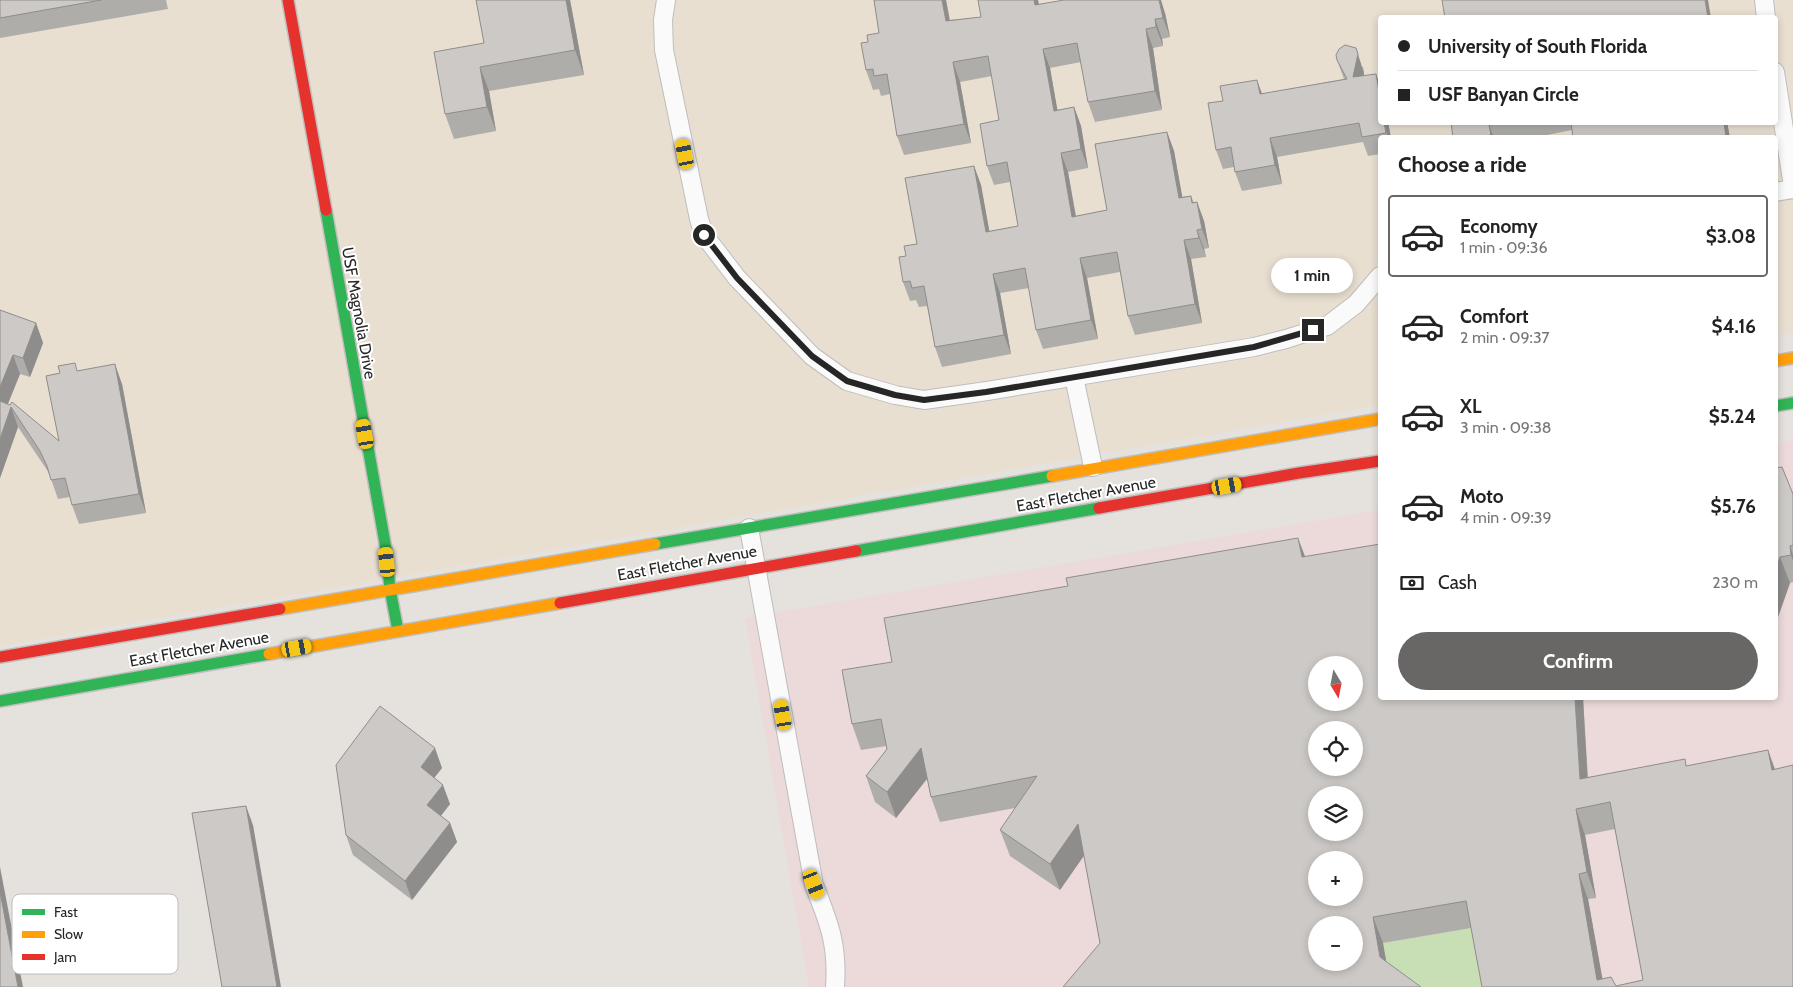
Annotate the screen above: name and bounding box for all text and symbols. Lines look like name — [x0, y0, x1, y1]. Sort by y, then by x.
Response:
text: University of South Florida — [1428, 35, 1647, 58]
text: USF Banyan Circle — [1428, 83, 1579, 106]
car — [674, 138, 695, 170]
text: Choose a ride — [1398, 151, 1527, 178]
icon: car — [1400, 214, 1445, 259]
text: Economy — [1460, 215, 1538, 238]
route start — [693, 224, 715, 246]
text: $3.08 — [1706, 225, 1756, 248]
text: 1 min · 09:36 — [1460, 238, 1548, 257]
street label: USF Magnolia Drive — [338, 246, 380, 380]
callout: 1 min — [1272, 258, 1354, 292]
text: 1 min — [1294, 266, 1330, 285]
icon: car — [1400, 304, 1445, 349]
text: Comfort — [1460, 305, 1529, 328]
text: $4.16 — [1712, 315, 1756, 338]
route end — [1302, 319, 1324, 341]
text: 2 min · 09:37 — [1460, 328, 1550, 347]
icon: car — [1400, 394, 1445, 439]
text: XL — [1460, 395, 1481, 418]
text: $5.24 — [1709, 405, 1756, 428]
car — [355, 418, 374, 450]
text: 3 min · 09:38 — [1460, 418, 1552, 437]
street label: East Fletcher Avenue — [1015, 472, 1157, 516]
car — [1210, 476, 1243, 496]
icon: car — [1400, 484, 1445, 529]
text: Moto — [1460, 485, 1504, 508]
text: $5.76 — [1711, 495, 1756, 518]
text: 4 min · 09:39 — [1460, 508, 1552, 527]
street label: East Fletcher Avenue — [616, 541, 758, 585]
car — [377, 546, 396, 578]
icon: cash — [1398, 569, 1426, 597]
text: Cash — [1438, 571, 1477, 594]
text: 230 m — [1712, 573, 1758, 592]
street label: East Fletcher Avenue — [128, 627, 270, 671]
button: Confirm — [1398, 632, 1758, 690]
car — [280, 638, 313, 658]
north arrow — [1308, 656, 1362, 711]
map controls — [1308, 656, 1363, 971]
car — [773, 699, 792, 731]
button: locate — [1308, 721, 1363, 776]
button: layers — [1308, 786, 1363, 841]
button: + — [1308, 851, 1363, 906]
car — [801, 867, 826, 901]
legend — [12, 894, 178, 974]
text: Fast — [54, 903, 78, 921]
button: − — [1308, 916, 1363, 971]
text: Slow — [54, 925, 83, 943]
text: Jam — [53, 948, 76, 966]

